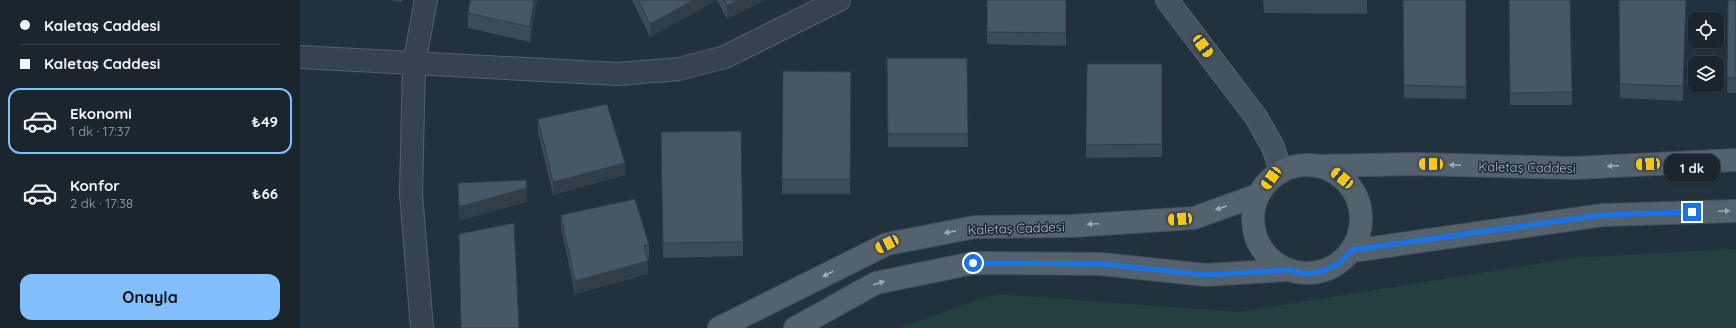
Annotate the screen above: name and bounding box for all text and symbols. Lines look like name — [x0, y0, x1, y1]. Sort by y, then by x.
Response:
map controls — [1688, 12, 1724, 92]
button: locate — [1688, 12, 1724, 48]
text: Kaletaş Caddesi — [44, 16, 160, 35]
car — [1191, 33, 1215, 59]
text: Kaletaş Caddesi — [44, 54, 160, 73]
button: layers — [1688, 56, 1724, 92]
icon: car — [22, 103, 58, 139]
text: Ekonomi — [70, 104, 132, 123]
text: ₺49 — [251, 112, 278, 131]
text: 1 dk · 17:37 — [70, 123, 130, 139]
callout: 1 dk — [1664, 154, 1720, 182]
car — [1636, 157, 1660, 171]
car — [1419, 158, 1443, 170]
street label: Kaletaş Caddesi — [1478, 158, 1576, 176]
text: 1 dk — [1680, 160, 1704, 176]
one-way arrow — [1448, 162, 1461, 168]
one-way arrow — [1607, 163, 1619, 170]
car — [1259, 165, 1283, 191]
car — [1329, 166, 1355, 190]
icon: car — [22, 175, 58, 211]
text: Konfor — [70, 176, 120, 195]
text: ₺66 — [252, 184, 278, 203]
text: 2 dk · 17:38 — [70, 195, 133, 211]
route end — [1683, 203, 1701, 221]
one-way arrow — [1215, 206, 1227, 212]
one-way arrow — [1718, 208, 1731, 214]
car — [1168, 212, 1192, 226]
street label: Kaletaş Caddesi — [967, 218, 1065, 238]
one-way arrow — [1087, 221, 1099, 228]
one-way arrow — [944, 229, 956, 235]
car — [874, 233, 900, 255]
route start — [964, 254, 982, 272]
one-way arrow — [822, 271, 834, 277]
button: Onayla — [20, 274, 280, 320]
one-way arrow — [873, 280, 885, 286]

